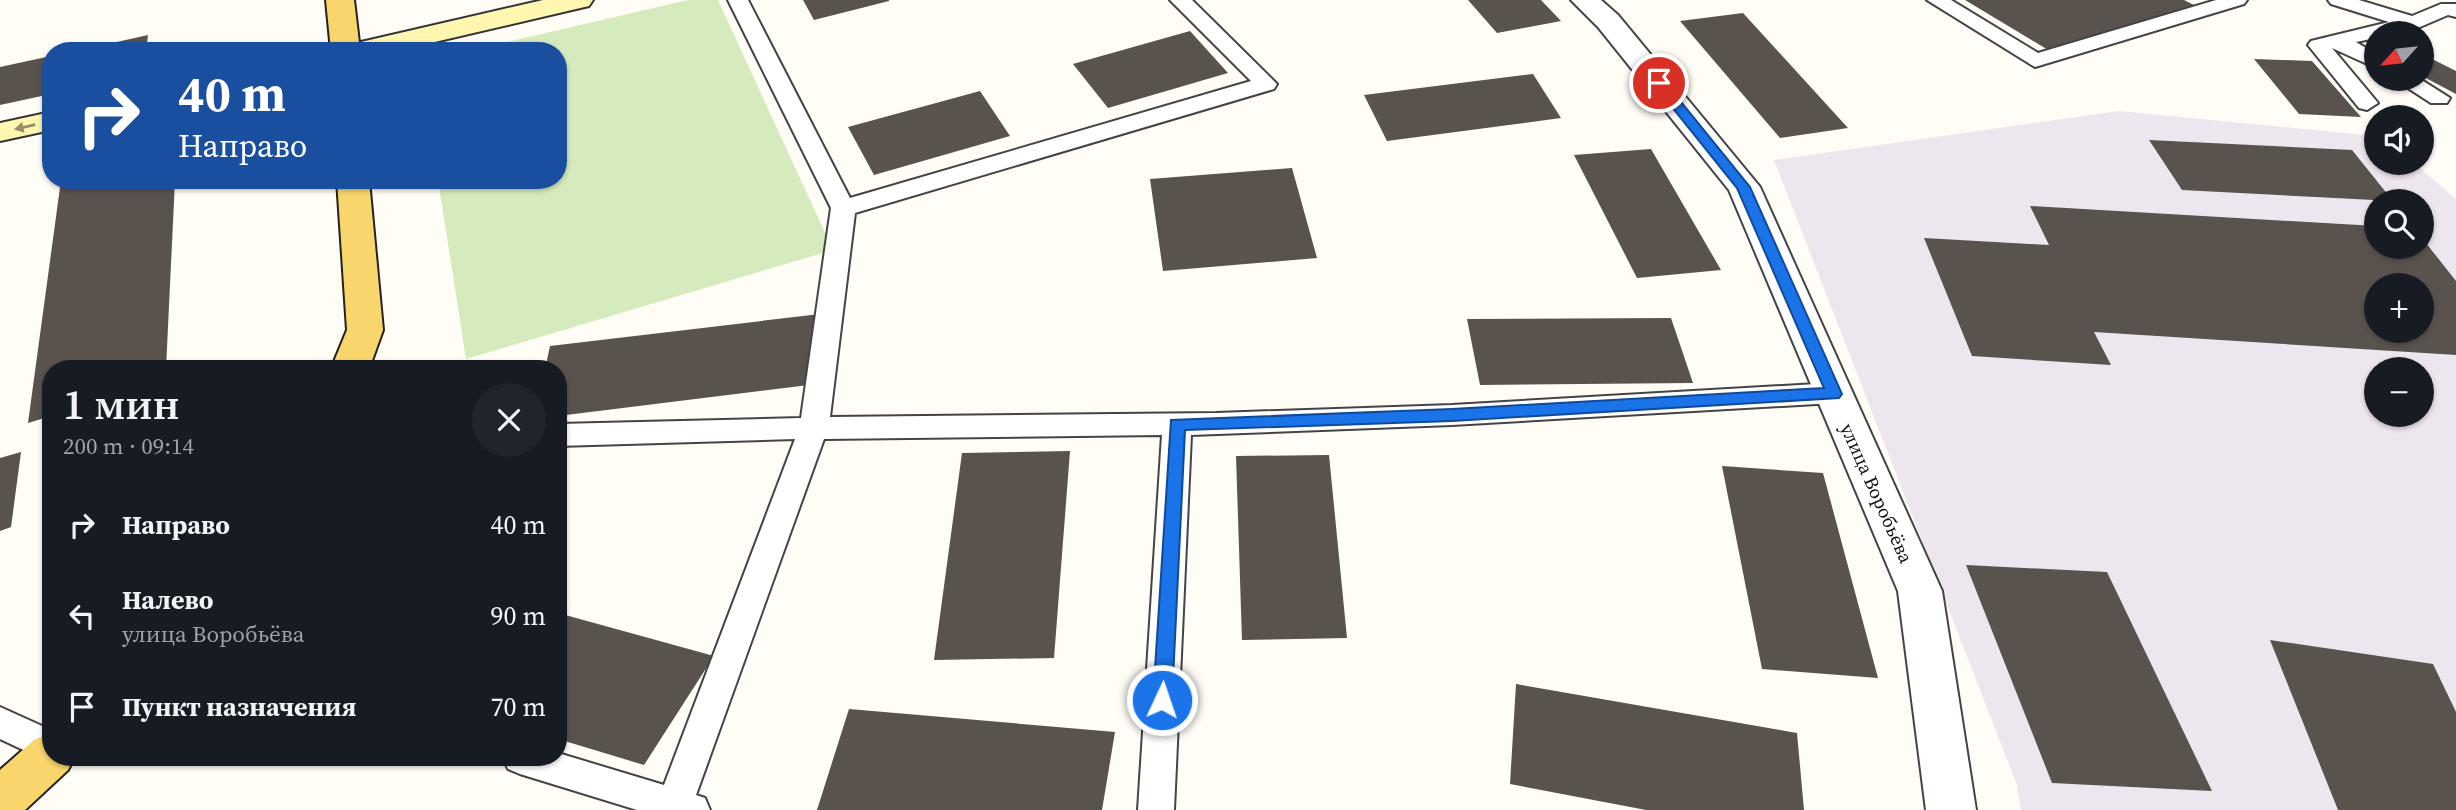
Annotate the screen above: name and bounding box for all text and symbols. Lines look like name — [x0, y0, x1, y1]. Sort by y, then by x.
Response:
north arrow — [2364, 21, 2434, 91]
map controls — [2364, 21, 2434, 427]
pin — [1629, 53, 1689, 113]
text: 40 m — [178, 60, 286, 127]
icon: arrive — [1640, 64, 1678, 102]
icon: right — [63, 70, 154, 161]
button: sound — [2364, 105, 2434, 175]
one-way arrow — [14, 121, 36, 132]
text: Направо — [178, 124, 307, 168]
button: search — [2364, 189, 2434, 259]
button: + — [2364, 273, 2434, 343]
button: − — [2364, 357, 2434, 427]
text: 1 мин — [63, 375, 180, 433]
button: close — [472, 383, 546, 457]
street label: улица Воробьёва — [1834, 419, 1920, 567]
text: 200 m · 09:14 — [63, 430, 194, 462]
icon: right — [63, 506, 101, 544]
text: Направо — [122, 507, 230, 543]
text: 40 m — [491, 507, 546, 543]
text: Налево — [122, 582, 213, 618]
icon: left — [63, 597, 101, 635]
text: 90 m — [491, 598, 546, 634]
text: улица Воробьёва — [122, 618, 304, 650]
position arrow — [1125, 663, 1199, 737]
icon: arrive — [63, 688, 101, 726]
text: Пункт назначения — [122, 689, 356, 725]
text: 70 m — [491, 689, 546, 725]

